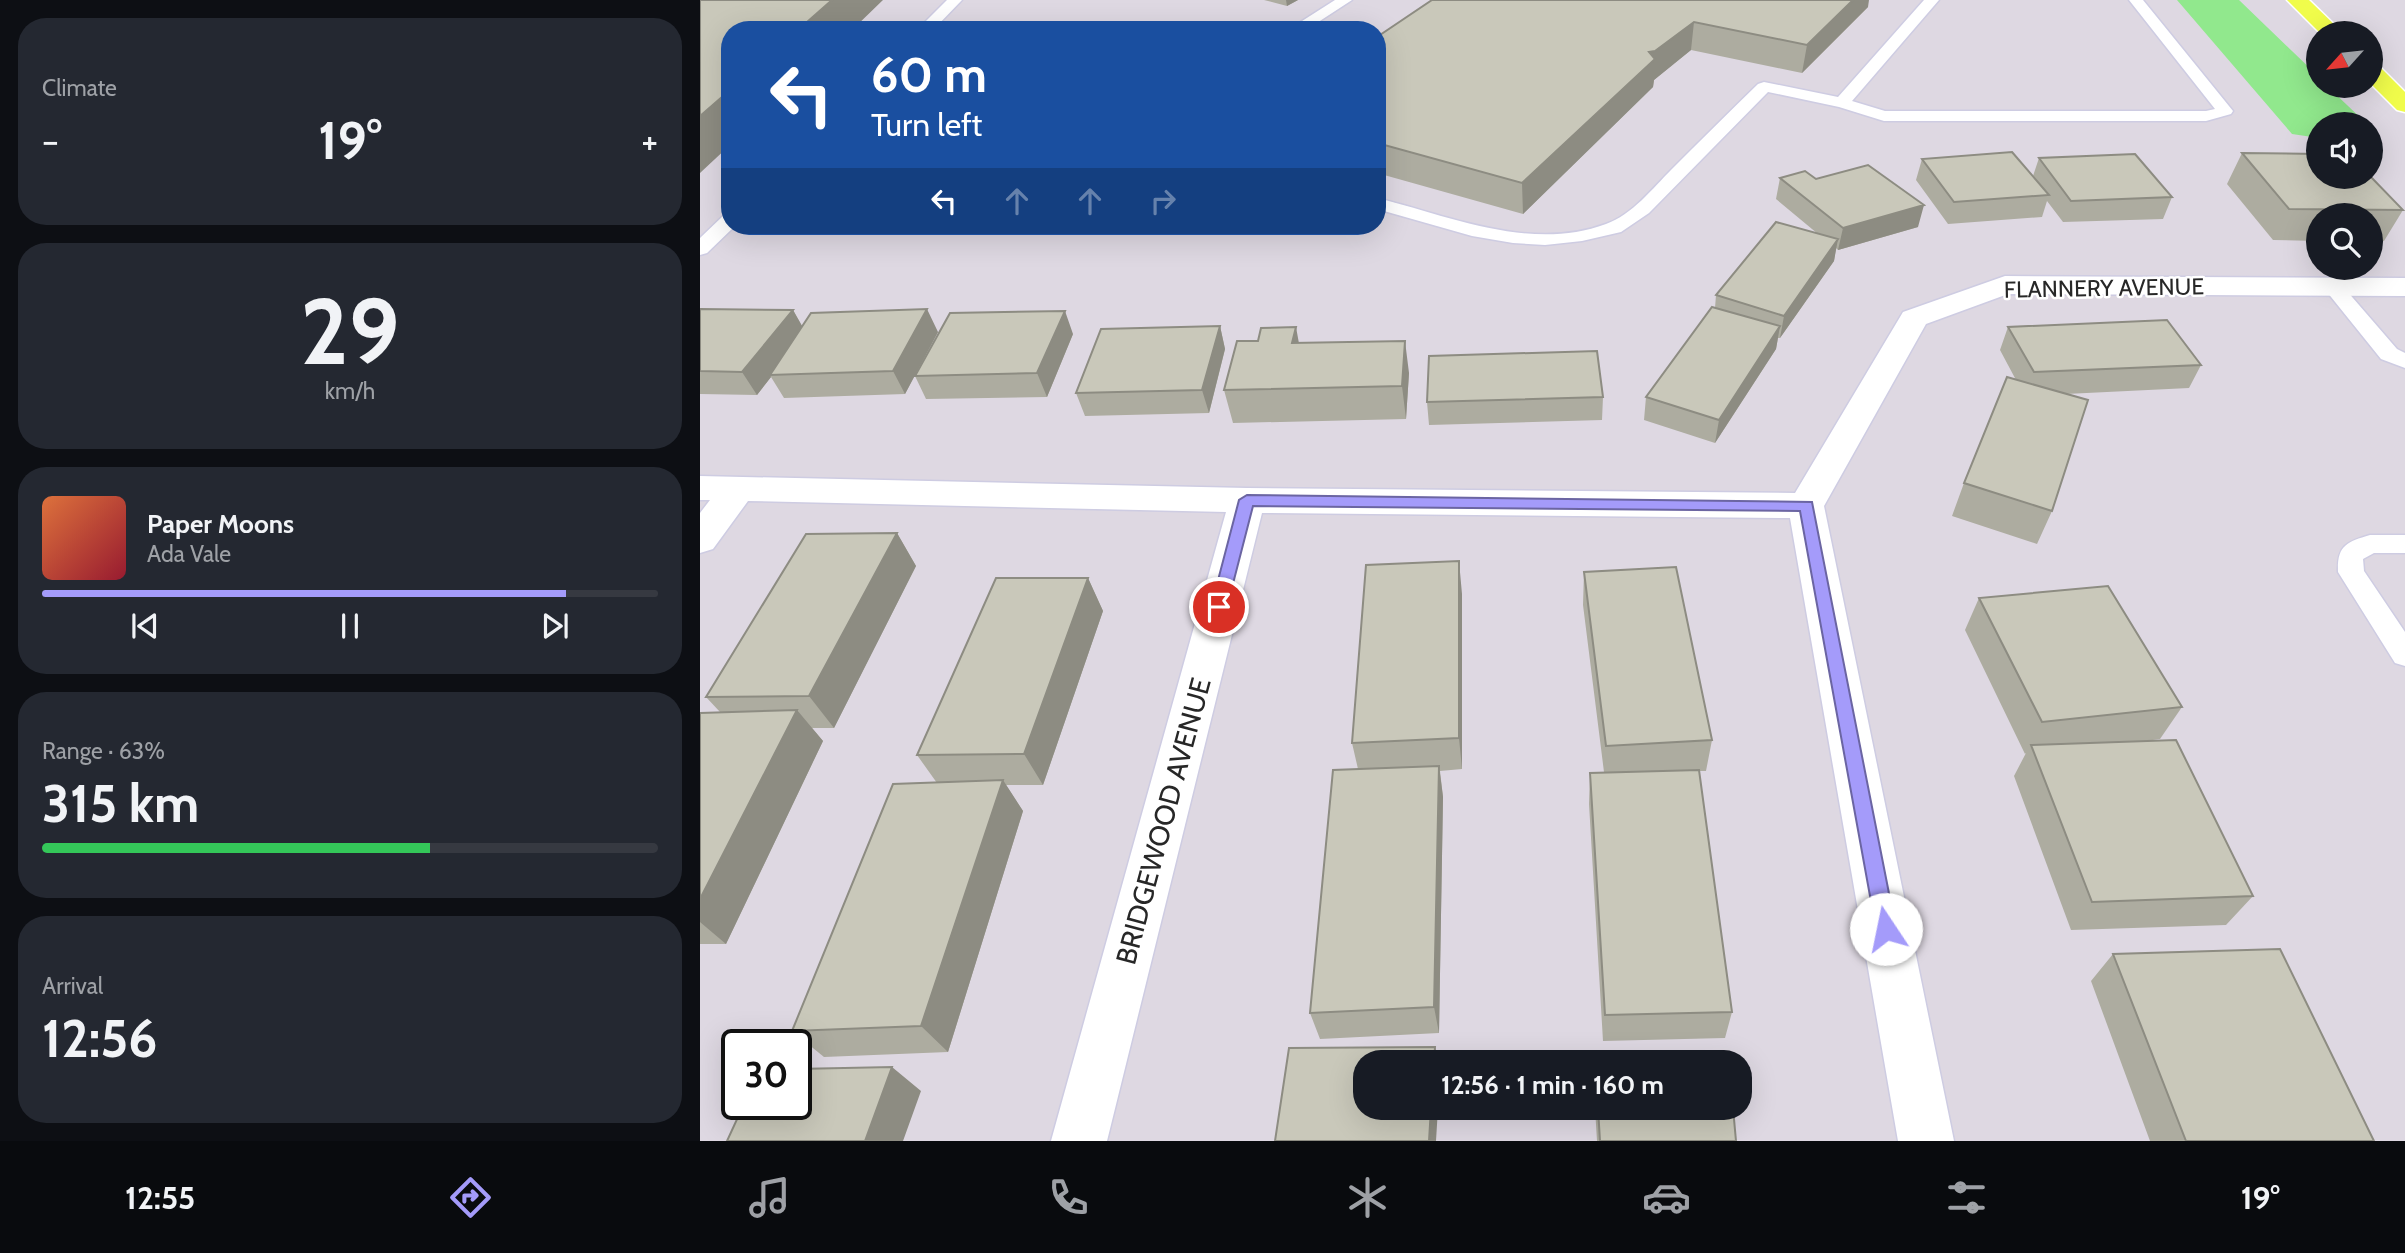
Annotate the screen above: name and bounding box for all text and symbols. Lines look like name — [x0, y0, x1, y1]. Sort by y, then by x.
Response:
north arrow — [2306, 21, 2384, 98]
map controls — [2306, 21, 2383, 280]
text: 60 m — [871, 45, 987, 104]
icon: left — [756, 49, 847, 140]
text: Climate — [42, 74, 117, 102]
text: Turn left — [871, 105, 982, 144]
text: 19° — [318, 109, 382, 172]
button: sound — [2306, 112, 2383, 189]
text: − — [42, 117, 59, 164]
text: + — [641, 117, 658, 164]
icon: left — [925, 182, 963, 220]
icon: ahead — [998, 182, 1036, 220]
icon: ahead — [1071, 182, 1109, 220]
icon: right — [1144, 182, 1182, 220]
button: search — [2306, 203, 2383, 280]
street label: FLANNERY AVENUE — [2004, 272, 2204, 304]
text: 29 — [300, 276, 400, 387]
text: km/h — [325, 377, 375, 405]
text: Paper Moons — [147, 508, 294, 540]
text: Ada Vale — [147, 540, 231, 568]
pin — [1189, 577, 1249, 637]
icon: arrive — [1200, 588, 1238, 626]
icon: previous — [126, 607, 164, 645]
icon: pause — [331, 607, 369, 645]
icon: next — [536, 607, 574, 645]
street label: BRIDGEWOOD AVENUE — [1108, 674, 1218, 968]
text: Range · 63% — [42, 737, 165, 765]
text: 315 km — [42, 772, 199, 835]
position arrow — [1849, 892, 1923, 966]
text: Arrival — [42, 972, 103, 1000]
text: 12:56 — [42, 1007, 157, 1070]
speed limit sign: 30 — [721, 1029, 812, 1120]
text: 12:56 · 1 min · 160 m — [1441, 1069, 1664, 1101]
icon: directions — [446, 1173, 495, 1222]
icon: music — [745, 1173, 794, 1222]
icon: phone — [1044, 1173, 1093, 1222]
icon: climate — [1343, 1173, 1392, 1222]
icon: car — [1642, 1173, 1691, 1222]
icon: filters — [1942, 1173, 1991, 1222]
text: 12:55 — [125, 1178, 195, 1217]
text: 19° — [2241, 1178, 2280, 1217]

